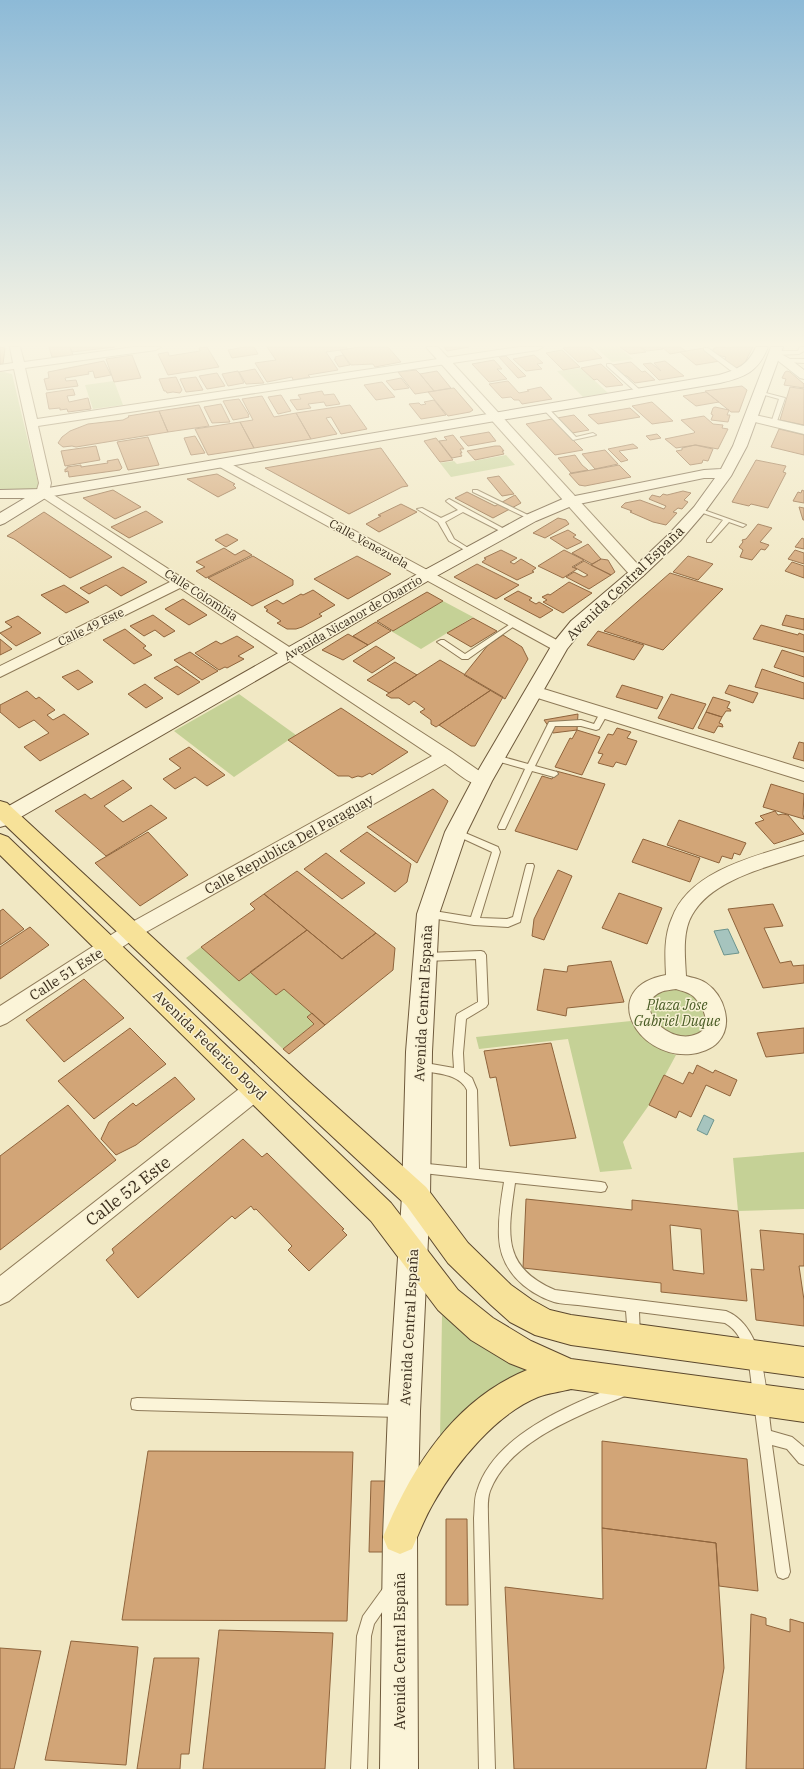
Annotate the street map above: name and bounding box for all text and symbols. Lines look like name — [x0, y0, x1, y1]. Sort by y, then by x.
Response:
street label: Calle Venezuela — [327, 516, 412, 572]
street label: Avenida Central España — [562, 522, 688, 644]
street label: Calle Colombia — [162, 565, 241, 624]
street label: Avenida Nicanor de Obarrio — [281, 572, 425, 663]
street label: Calle 49 Este — [55, 604, 126, 649]
street label: Calle Republica Del Paraguay — [201, 790, 377, 898]
street label: Avenida Central España — [410, 924, 436, 1082]
street label: Calle 51 Este — [26, 944, 106, 1004]
street label: Avenida Federico Boyd — [150, 986, 271, 1104]
park label: Plaza Jose Gabriel Duque — [634, 996, 721, 1030]
street label: Calle 52 Este — [81, 1151, 175, 1231]
street label: Avenida Central España — [396, 1248, 422, 1406]
street label: Avenida Central España — [391, 1572, 409, 1730]

